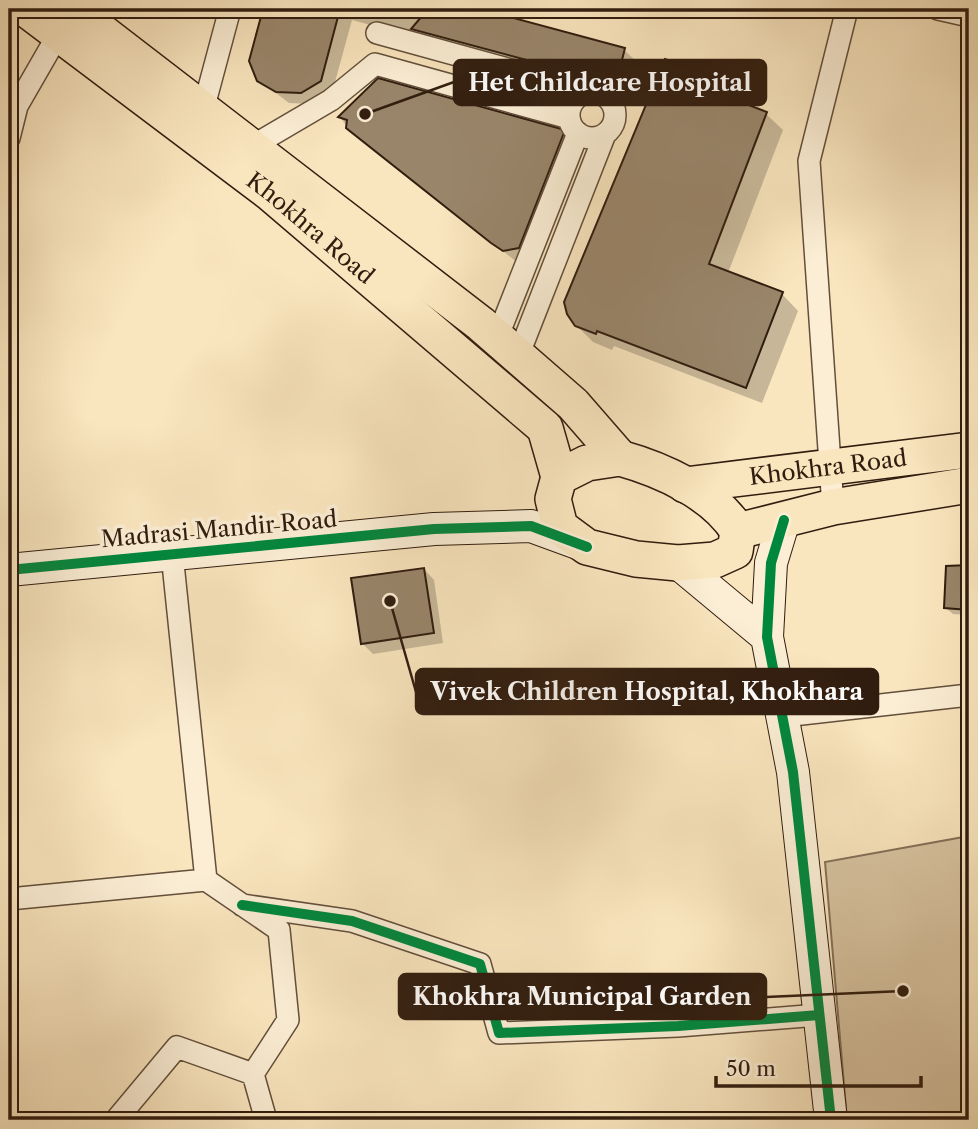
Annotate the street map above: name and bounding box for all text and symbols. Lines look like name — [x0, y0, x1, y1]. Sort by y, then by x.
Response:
callout: Het Childcare Hospital — [454, 60, 766, 105]
text: Het Childcare Hospital — [468, 68, 752, 97]
street label: Khokhra Road — [241, 166, 380, 290]
street label: Khokhra Road — [747, 444, 908, 491]
street label: Madrasi Mandir Road — [100, 505, 338, 553]
callout: Vivek Children Hospital, Khokhara — [416, 669, 878, 714]
text: Vivek Children Hospital, Khokhara — [429, 677, 865, 706]
callout: Khokhra Municipal Garden — [399, 974, 766, 1019]
text: Khokhra Municipal Garden — [413, 982, 752, 1011]
scale bar — [716, 1045, 920, 1089]
text: 50 m — [726, 1056, 776, 1081]

